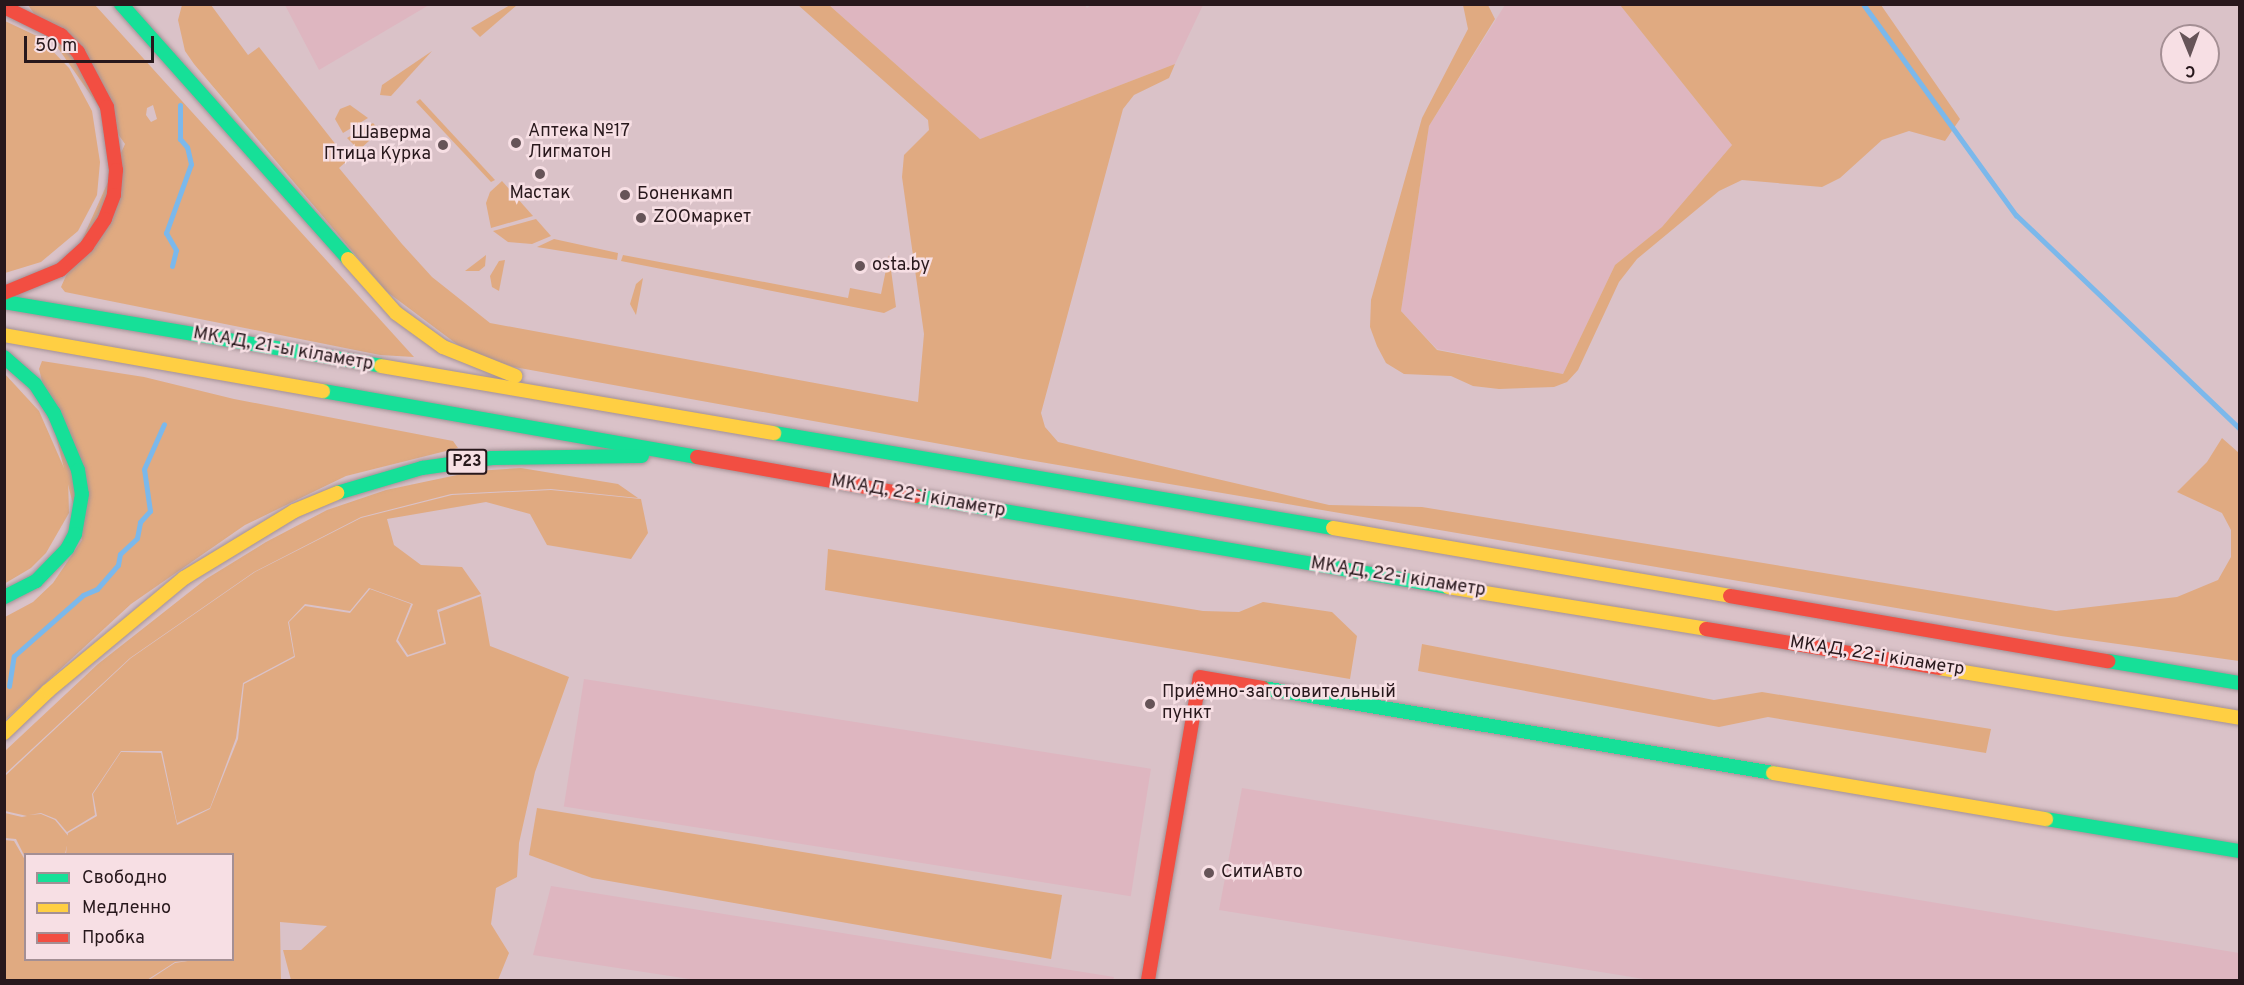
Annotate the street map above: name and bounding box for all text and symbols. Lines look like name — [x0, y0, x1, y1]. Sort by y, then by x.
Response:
scale bar — [27, 24, 158, 62]
north arrow — [2160, 24, 2220, 84]
text: 50 m — [35, 35, 77, 58]
text: С — [2185, 60, 2196, 80]
place label: Аптека №17 Лигматон — [528, 122, 630, 164]
place label: Шаверма Птица Курка — [324, 124, 431, 166]
marker: Аптека №17 Лигматон — [509, 136, 523, 150]
marker: Шаверма Птица Курка — [436, 138, 450, 152]
marker: Мастак — [533, 167, 547, 181]
place label: Мастак — [510, 183, 570, 205]
place label: Боненкамп — [637, 184, 733, 206]
marker: Боненкамп — [618, 188, 632, 202]
place label: ZOOмаркет — [653, 207, 751, 229]
marker: ZOOмаркет — [634, 211, 648, 225]
place label: osta.by — [872, 255, 930, 277]
marker: osta.by — [853, 259, 867, 273]
street label: МКАД, 21-ы кіламетр — [191, 324, 375, 376]
road number: Р23 — [446, 449, 488, 475]
street label: МКАД, 22-і кіламетр — [829, 471, 1007, 523]
street label: МКАД, 22-і кіламетр — [1309, 554, 1487, 602]
street label: МКАД, 22-і кіламетр — [1788, 633, 1966, 681]
place label: Приёмно-заготовительный пункт — [1162, 683, 1396, 726]
marker: Приёмно-заготовительный пункт — [1143, 697, 1157, 711]
legend — [24, 853, 234, 961]
place label: СитиАвто — [1221, 862, 1303, 884]
marker: СитиАвто — [1202, 866, 1216, 880]
text: Свободно — [82, 867, 167, 890]
text: Медленно — [82, 897, 171, 920]
text: Пробка — [82, 927, 145, 950]

